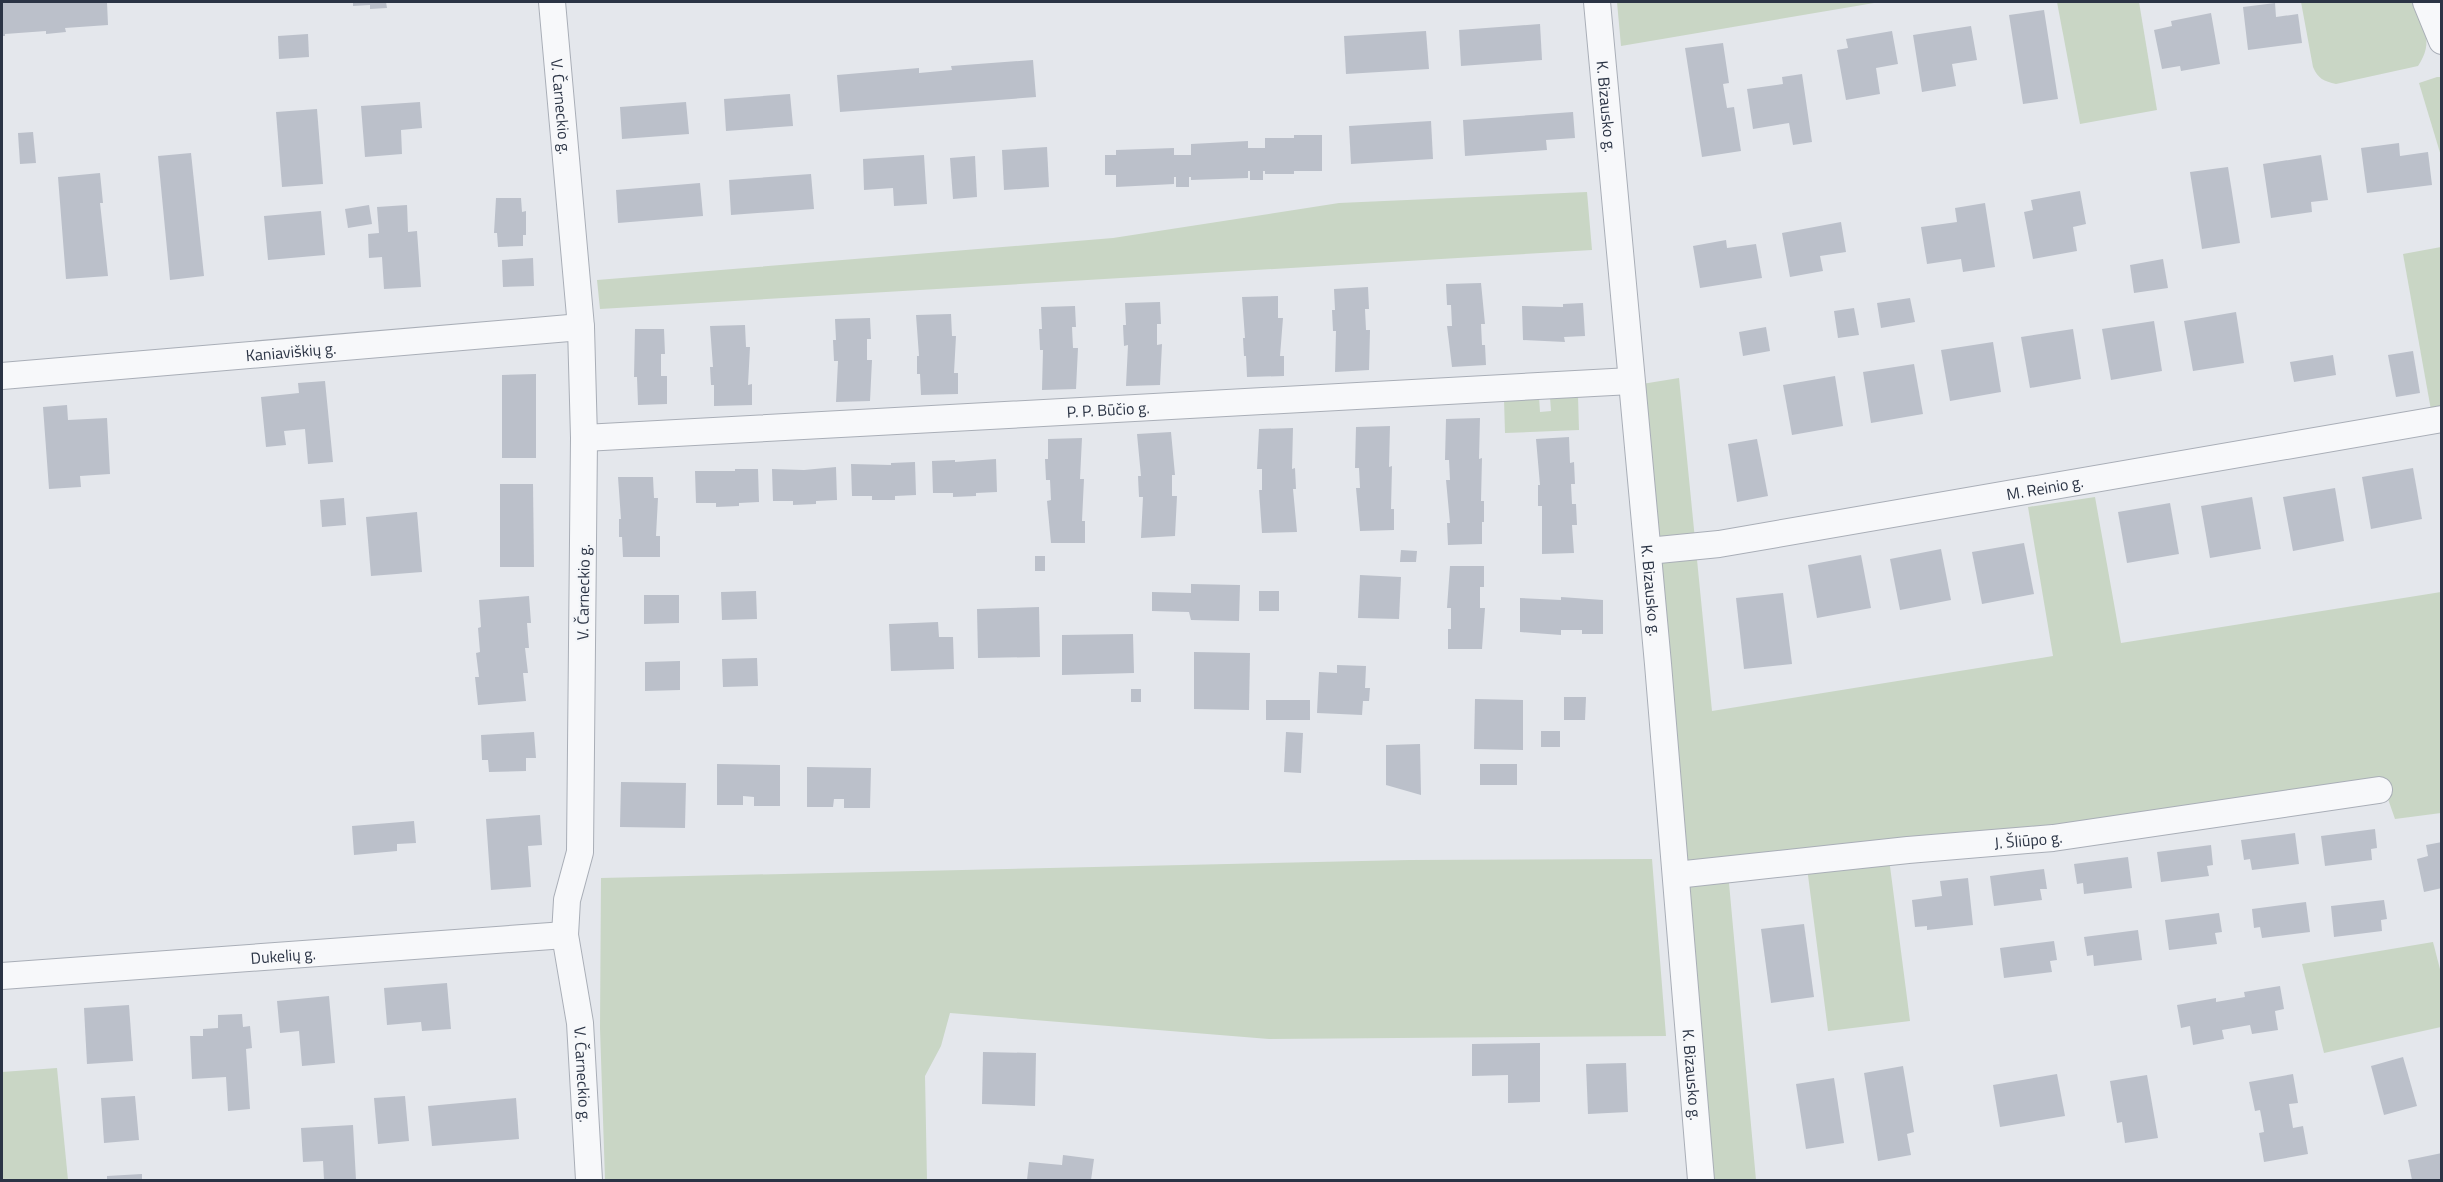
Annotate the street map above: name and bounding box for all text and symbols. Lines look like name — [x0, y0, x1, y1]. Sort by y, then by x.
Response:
street label: V. Čarneckio g. — [545, 58, 578, 156]
street label: K. Bizausko g. — [1590, 60, 1623, 153]
street label: Kaniaviškių g. — [245, 336, 337, 367]
street label: P. P. Būčio g. — [1066, 395, 1150, 424]
street label: M. Reinio g. — [2005, 469, 2085, 506]
street label: V. Čarneckio g. — [570, 544, 596, 640]
street label: K. Bizausko g. — [1635, 544, 1667, 637]
street label: J. Šliūpo g. — [1993, 825, 2064, 855]
street label: Dukelių g. — [250, 941, 317, 970]
street label: V. Čarneckio g. — [568, 1026, 598, 1123]
street label: K. Bizausko g. — [1676, 1028, 1708, 1122]

